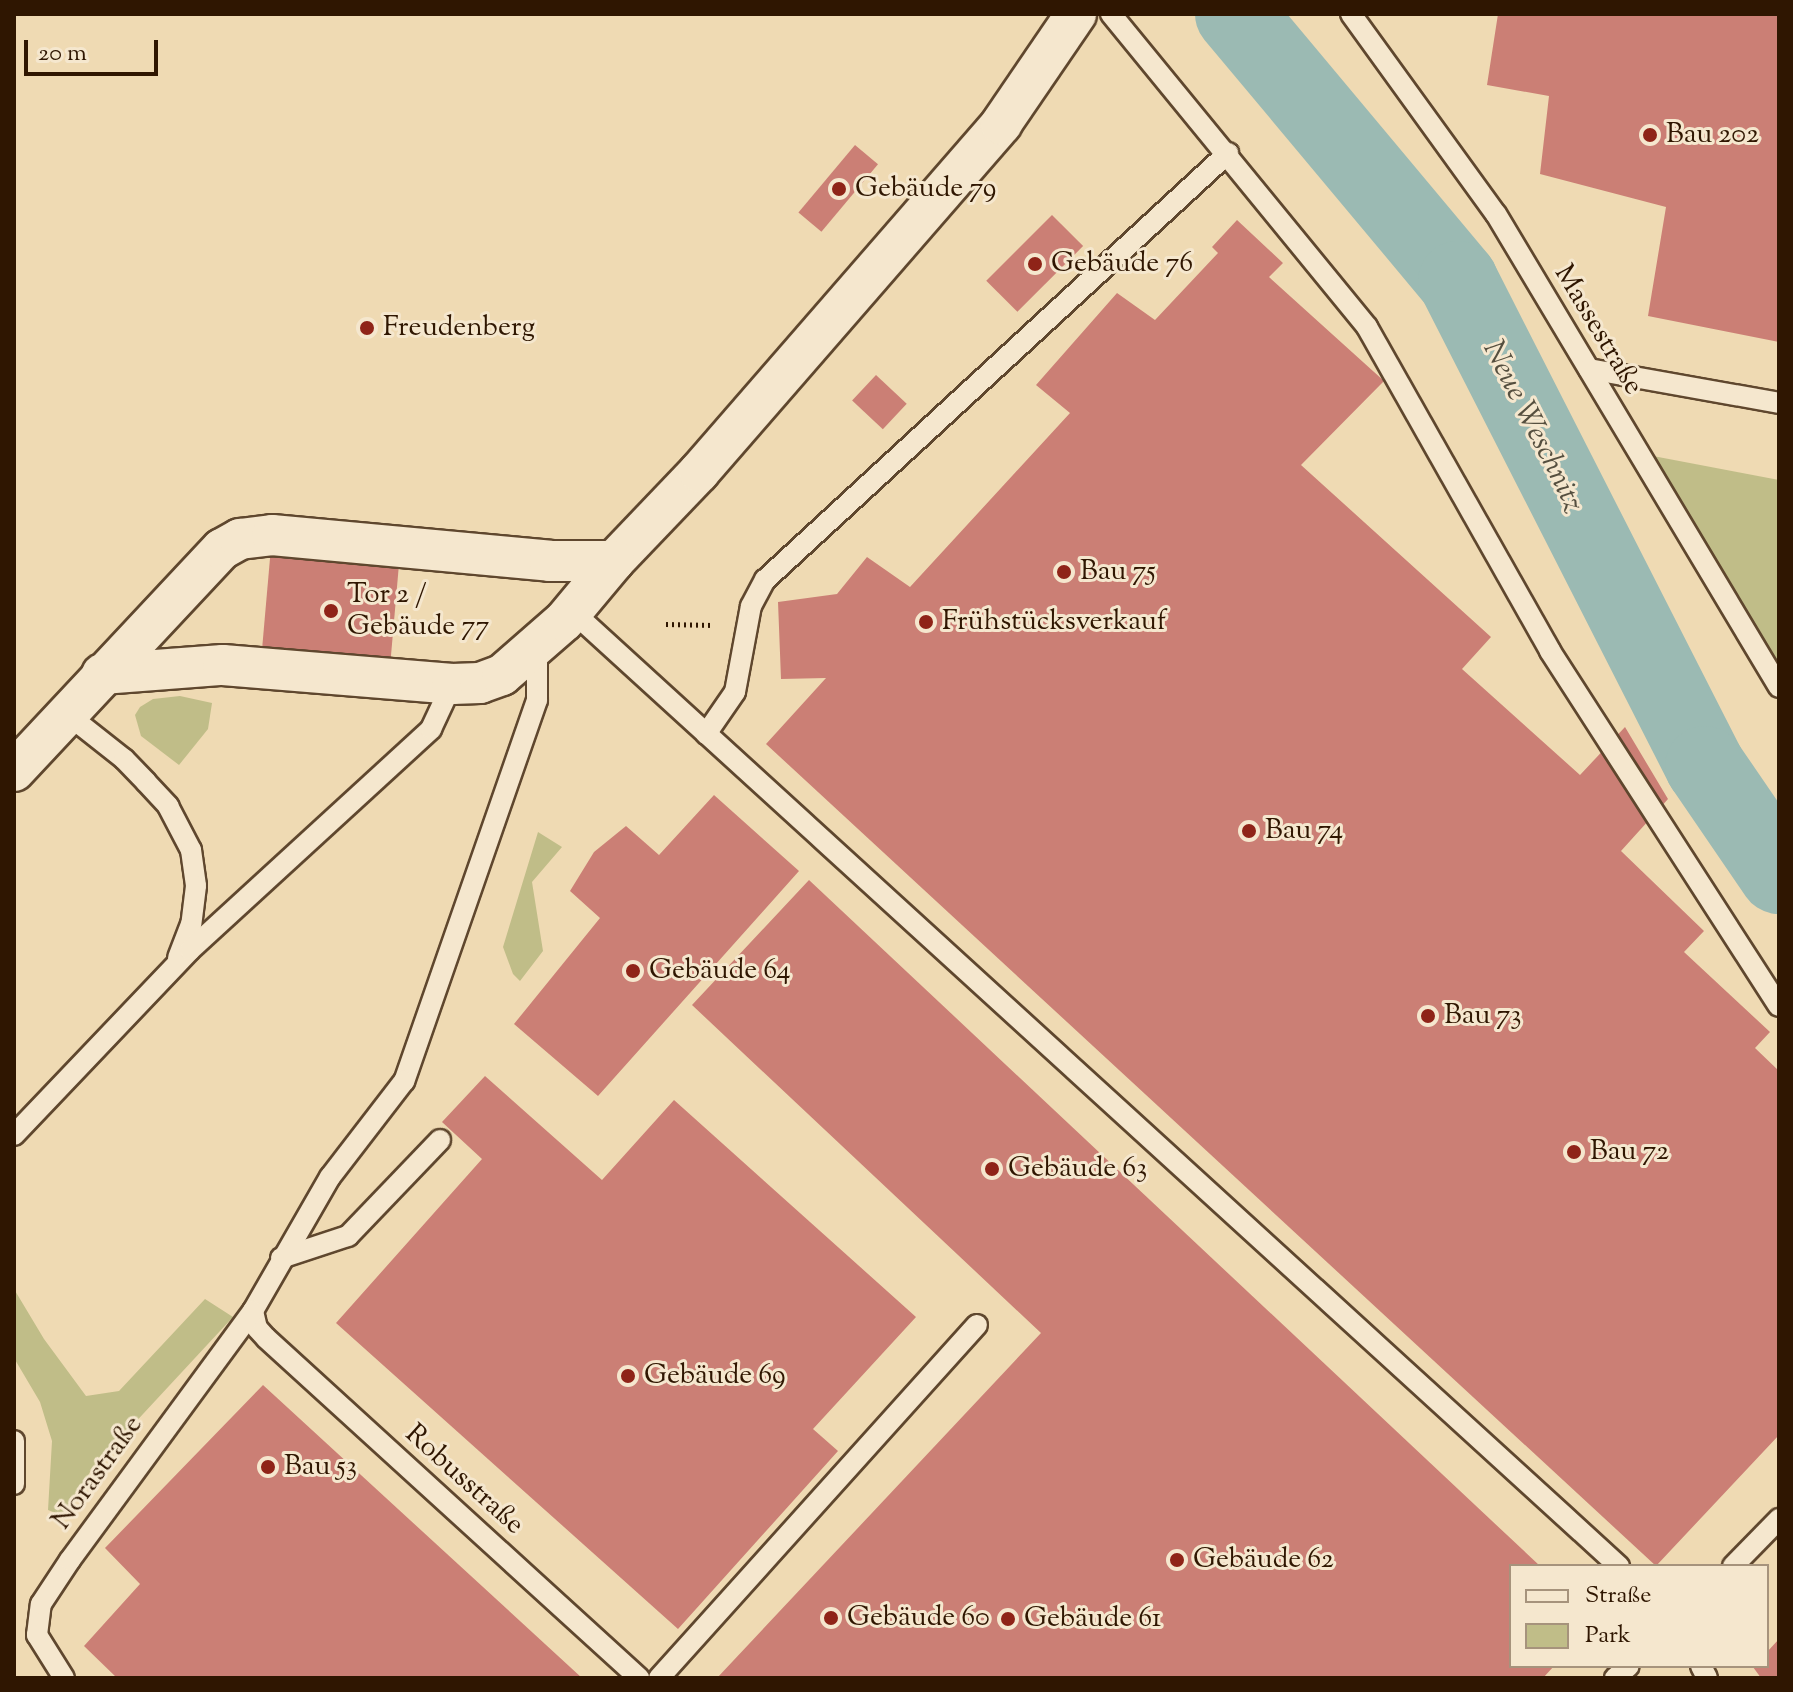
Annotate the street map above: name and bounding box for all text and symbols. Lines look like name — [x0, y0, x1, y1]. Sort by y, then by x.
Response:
scale bar — [28, 24, 162, 74]
text: 20 m — [38, 37, 87, 71]
place label: Bau 202 — [1666, 118, 1759, 152]
marker: Bau 202 — [1641, 126, 1659, 144]
place label: Gebäude 79 — [855, 172, 996, 206]
marker: Gebäude 79 — [830, 180, 848, 198]
place label: Gebäude 76 — [1051, 247, 1193, 281]
marker: Gebäude 76 — [1026, 255, 1044, 273]
street label: Massestraße — [1546, 259, 1650, 401]
place label: Freudenberg — [383, 311, 535, 345]
marker: Freudenberg — [358, 319, 376, 337]
water label: Neue Weschnitz — [1473, 335, 1591, 519]
place label: Bau 75 — [1080, 555, 1156, 589]
marker: Bau 75 — [1055, 563, 1073, 581]
place label: Tor 2 / Gebäude 77 — [347, 578, 489, 644]
marker: Tor 2 / Gebäude 77 — [322, 602, 340, 620]
place label: Frühstücksverkauf — [942, 605, 1166, 639]
marker: Frühstücksverkauf — [917, 613, 935, 631]
place label: Bau 74 — [1265, 814, 1343, 848]
marker: Bau 74 — [1240, 822, 1258, 840]
place label: Gebäude 64 — [649, 954, 791, 988]
marker: Gebäude 64 — [624, 962, 642, 980]
place label: Bau 73 — [1444, 999, 1522, 1033]
marker: Bau 73 — [1419, 1007, 1437, 1025]
place label: Bau 72 — [1590, 1135, 1669, 1169]
marker: Bau 72 — [1565, 1143, 1583, 1161]
place label: Gebäude 63 — [1008, 1152, 1147, 1186]
marker: Gebäude 63 — [983, 1160, 1001, 1178]
place label: Gebäude 69 — [644, 1359, 786, 1393]
marker: Gebäude 69 — [619, 1367, 637, 1385]
street label: Norastraße — [45, 1410, 151, 1536]
street label: Robusstraße — [398, 1418, 530, 1542]
place label: Bau 53 — [284, 1450, 357, 1484]
marker: Bau 53 — [259, 1458, 277, 1476]
place label: Gebäude 62 — [1193, 1543, 1334, 1577]
marker: Gebäude 62 — [1168, 1551, 1186, 1569]
legend — [1509, 1564, 1769, 1668]
text: Straße — [1585, 1579, 1651, 1613]
place label: Gebäude 60 — [847, 1601, 990, 1635]
place label: Gebäude 61 — [1024, 1602, 1161, 1636]
marker: Gebäude 60 — [822, 1609, 840, 1627]
marker: Gebäude 61 — [999, 1610, 1017, 1628]
text: Park — [1585, 1619, 1631, 1653]

